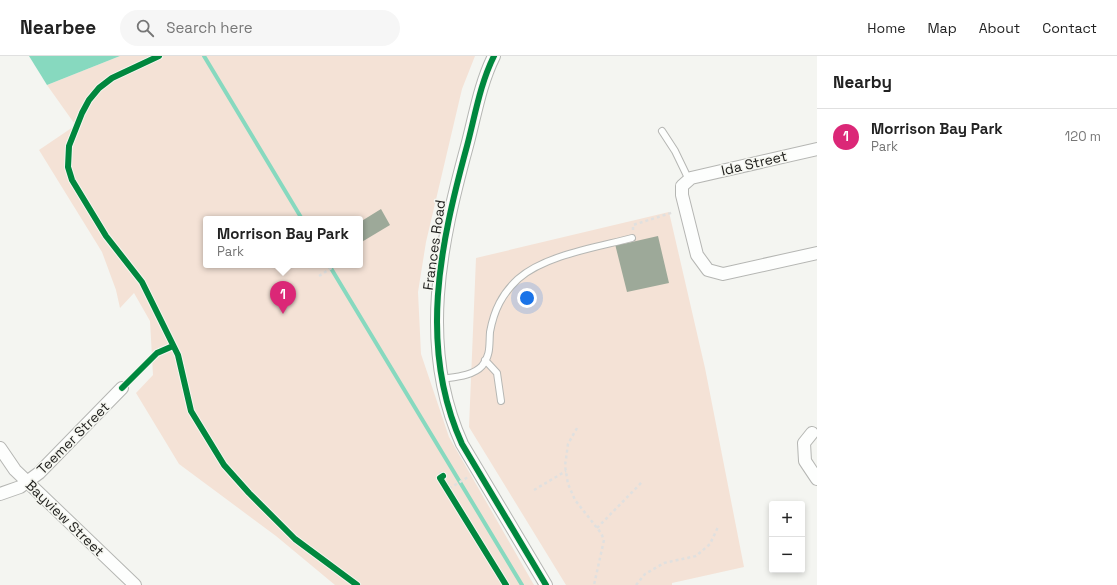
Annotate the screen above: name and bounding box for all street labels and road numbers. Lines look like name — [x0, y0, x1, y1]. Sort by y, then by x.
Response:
street label: Ida Street — [719, 147, 789, 179]
street label: Frances Road — [419, 199, 449, 291]
street label: Teemer Street — [33, 398, 113, 478]
street label: Bayview Street — [22, 476, 108, 560]

